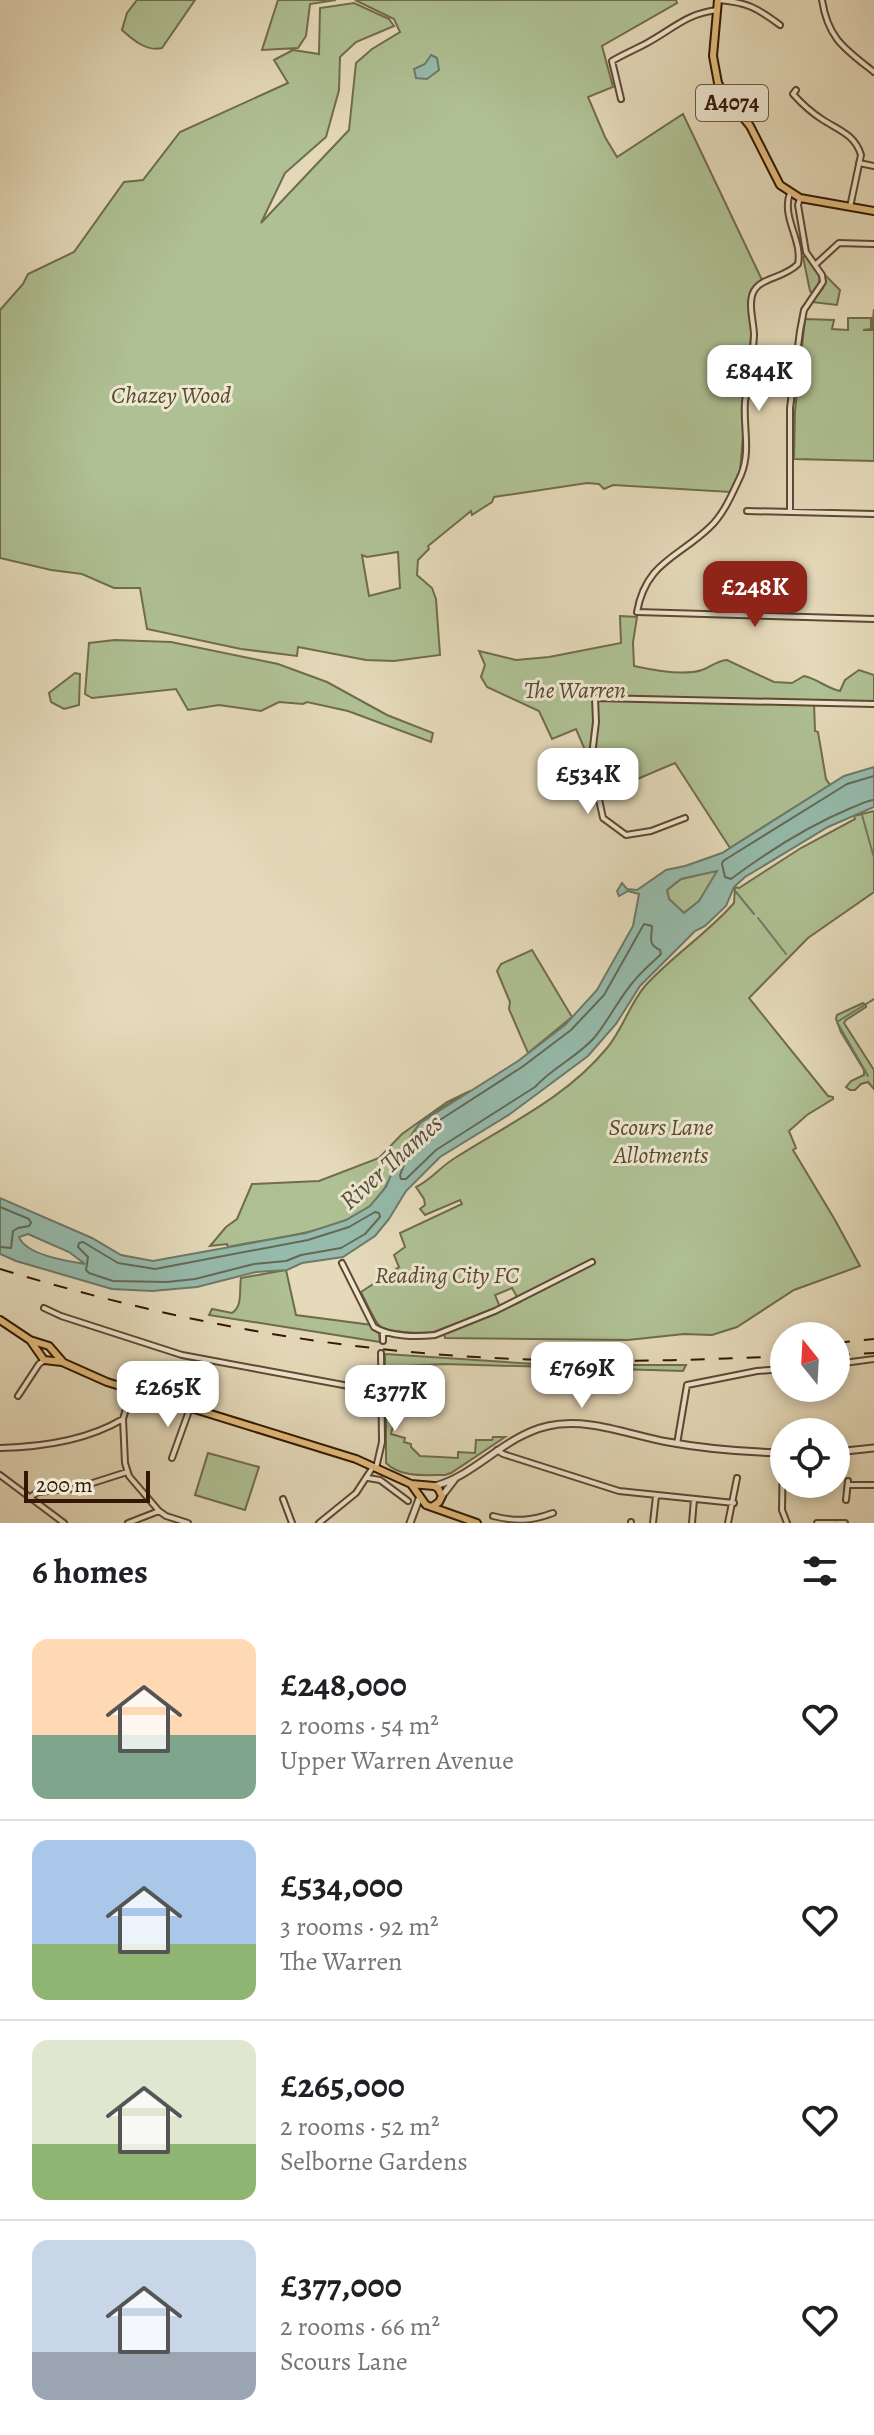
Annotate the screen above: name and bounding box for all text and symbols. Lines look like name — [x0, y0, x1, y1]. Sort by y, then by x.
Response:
road number: A4074 — [696, 85, 768, 121]
pin: £844K — [703, 345, 815, 413]
text: £844K — [725, 353, 793, 388]
park label: Chazey Wood — [111, 379, 231, 411]
pin: £248K — [699, 561, 811, 629]
text: £248K — [721, 569, 789, 604]
park label: The Warren — [524, 674, 626, 706]
pin: £534K — [532, 748, 644, 816]
text: £534K — [555, 756, 621, 791]
water label: River Thames — [332, 1106, 450, 1218]
park label: Scours Lane Allotments — [609, 1111, 714, 1171]
park label: Reading City FC — [375, 1259, 520, 1291]
north arrow — [770, 1322, 850, 1402]
map controls — [770, 1322, 850, 1498]
pin: £769K — [526, 1342, 638, 1410]
text: £769K — [549, 1350, 615, 1385]
pin: £265K — [112, 1361, 224, 1429]
pin: £377K — [339, 1365, 451, 1433]
text: £265K — [135, 1369, 201, 1404]
text: £377K — [363, 1373, 427, 1408]
button: locate — [770, 1418, 850, 1498]
scale bar — [24, 1467, 150, 1503]
text: 200 m — [36, 1470, 93, 1500]
text: 6 homes — [32, 1548, 148, 1595]
icon: filters — [798, 1549, 842, 1593]
text: £248,000 — [280, 1661, 407, 1708]
icon: home — [96, 1671, 192, 1767]
icon: heart — [798, 1697, 842, 1741]
text: 2 rooms · 54 m² — [280, 1708, 439, 1743]
text: Upper Warren Avenue — [280, 1743, 514, 1778]
text: £534,000 — [280, 1862, 403, 1909]
icon: home — [96, 1872, 192, 1968]
icon: heart — [798, 1898, 842, 1942]
text: 3 rooms · 92 m² — [280, 1909, 439, 1944]
text: The Warren — [280, 1944, 402, 1979]
text: £265,000 — [280, 2062, 405, 2109]
icon: home — [96, 2072, 192, 2168]
icon: heart — [798, 2098, 842, 2142]
text: 2 rooms · 52 m² — [280, 2109, 439, 2144]
text: Selborne Gardens — [280, 2144, 468, 2179]
text: £377,000 — [280, 2262, 402, 2309]
icon: home — [96, 2272, 192, 2368]
icon: heart — [798, 2298, 842, 2342]
text: 2 rooms · 66 m² — [280, 2309, 440, 2344]
text: Scours Lane — [280, 2344, 408, 2379]

